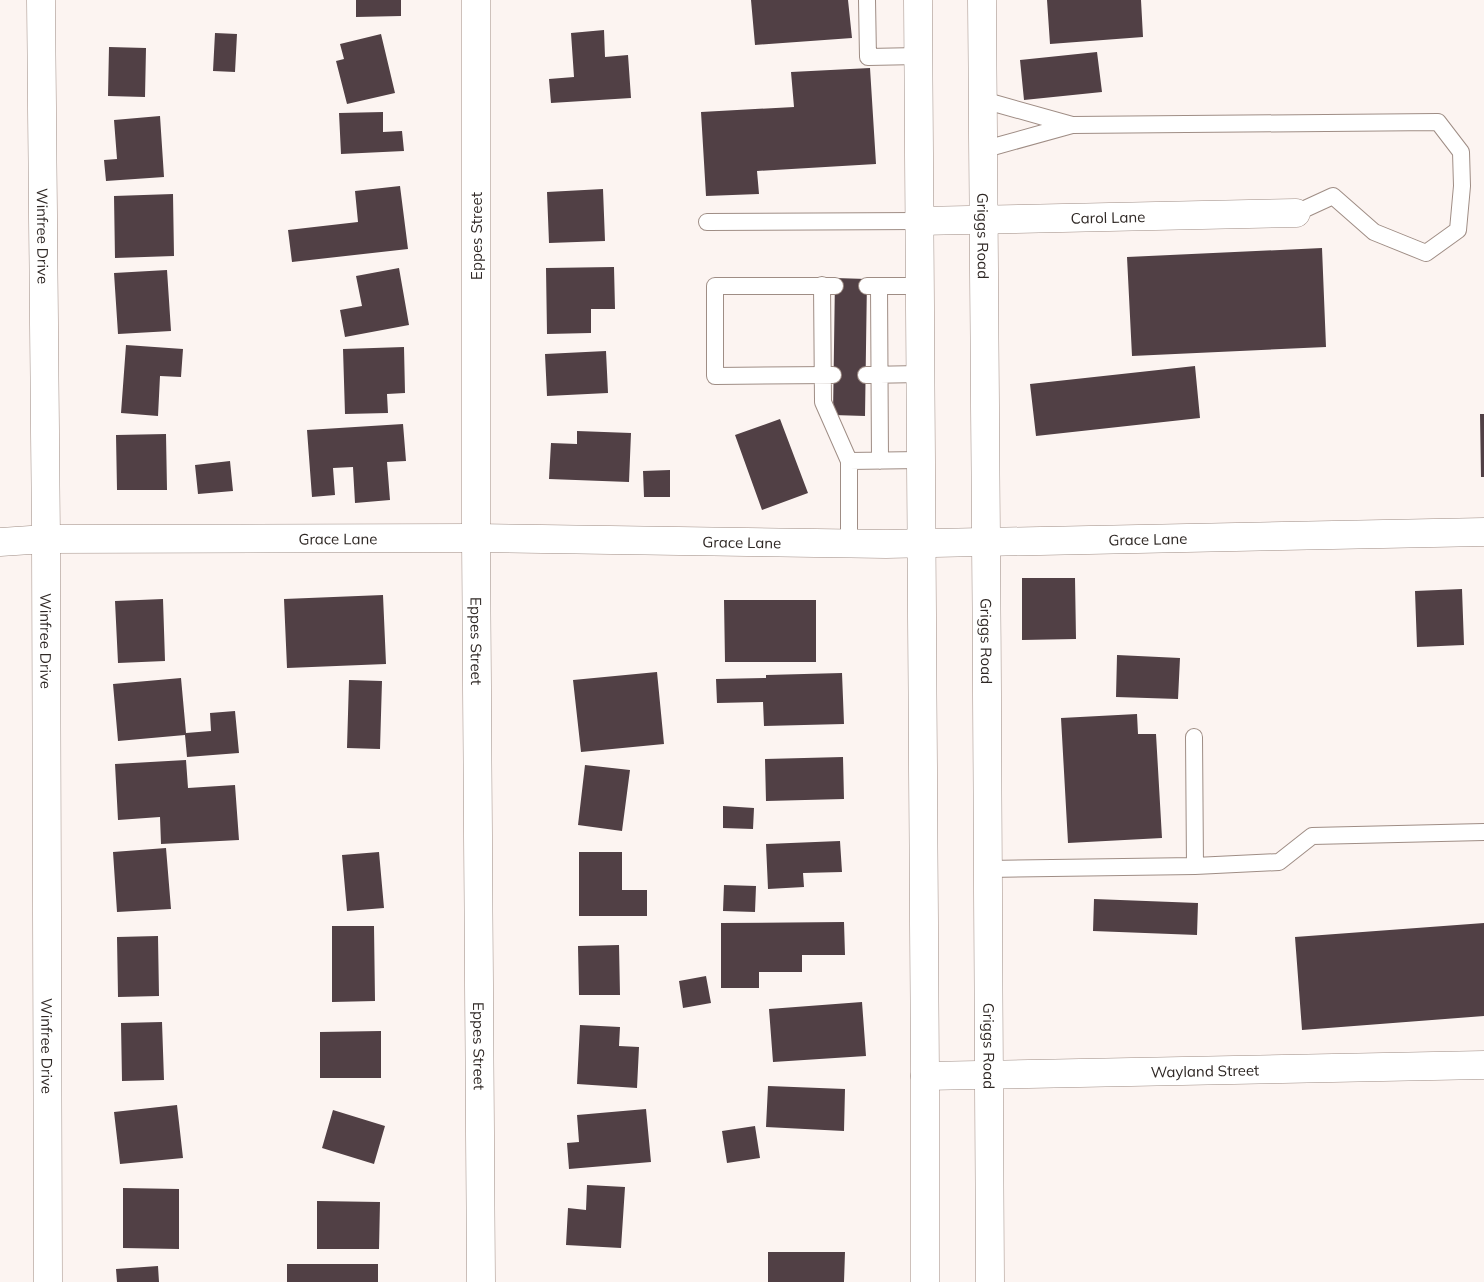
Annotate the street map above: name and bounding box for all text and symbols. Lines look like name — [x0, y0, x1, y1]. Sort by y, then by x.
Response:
street label: Winfree Drive — [33, 188, 53, 284]
street label: Eppes Street — [467, 192, 486, 280]
street label: Griggs Road — [974, 193, 993, 279]
street label: Carol Lane — [1070, 207, 1145, 227]
street label: Grace Lane — [1108, 528, 1187, 549]
street label: Grace Lane — [298, 529, 377, 548]
street label: Grace Lane — [702, 532, 781, 552]
street label: Winfree Drive — [37, 593, 56, 689]
street label: Eppes Street — [467, 597, 486, 685]
street label: Griggs Road — [977, 598, 997, 684]
street label: Winfree Drive — [38, 998, 57, 1094]
street label: Eppes Street — [470, 1002, 489, 1090]
street label: Griggs Road — [980, 1003, 999, 1089]
street label: Wayland Street — [1150, 1060, 1259, 1081]

